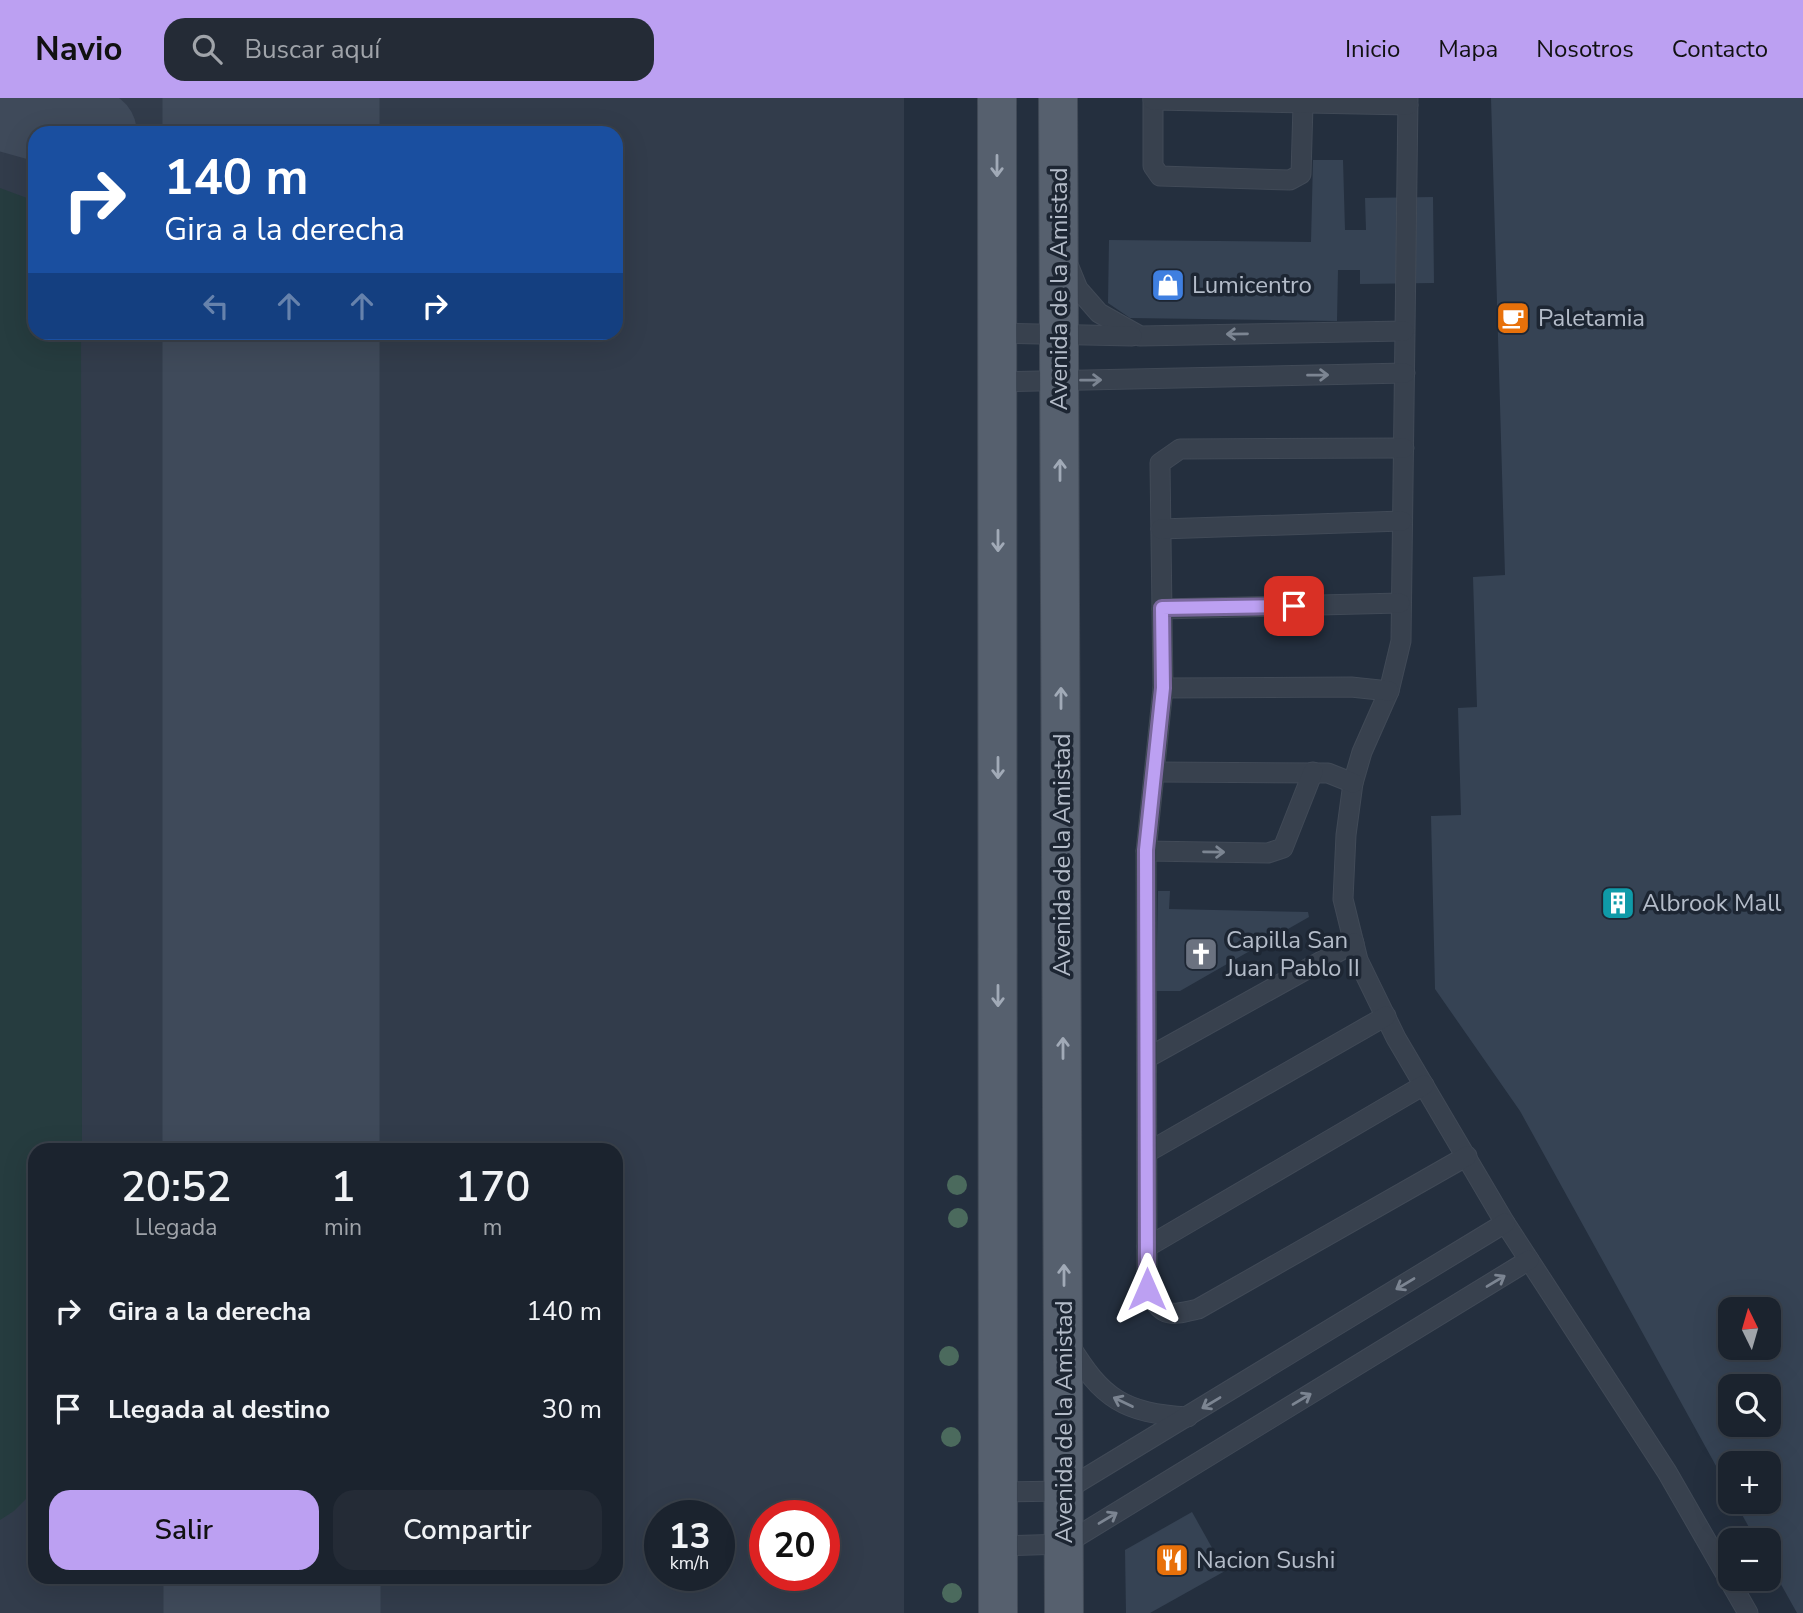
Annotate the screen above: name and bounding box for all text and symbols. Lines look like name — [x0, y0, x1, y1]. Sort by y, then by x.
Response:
search box — [164, 18, 654, 81]
text: Navio — [35, 27, 122, 72]
icon: search — [188, 30, 226, 68]
text: Buscar aquí — [244, 32, 380, 67]
text: Inicio — [1345, 33, 1400, 65]
text: Mapa — [1438, 33, 1498, 65]
text: Nosotros — [1536, 33, 1634, 65]
text: Contacto — [1672, 33, 1768, 65]
text: 140 m — [164, 144, 308, 211]
icon: right — [49, 154, 140, 245]
one-way arrow — [990, 154, 1004, 177]
street label: Avenida de la Amistad — [1043, 168, 1075, 410]
text: Gira a la derecha — [164, 208, 405, 251]
shop icon: Lumicentro — [1149, 266, 1187, 304]
place label: Lumicentro — [1192, 269, 1312, 301]
icon: left — [197, 287, 235, 325]
icon: ahead — [270, 287, 308, 325]
icon: ahead — [343, 287, 381, 325]
icon: right — [416, 287, 454, 325]
cafe icon: Paletamia — [1494, 299, 1532, 337]
place label: Paletamia — [1538, 302, 1645, 334]
one-way arrow — [1226, 328, 1249, 341]
one-way arrow — [1306, 369, 1329, 382]
one-way arrow — [1079, 374, 1102, 387]
one-way arrow — [1053, 459, 1067, 482]
one-way arrow — [991, 529, 1005, 552]
pin — [1264, 576, 1324, 636]
icon: arrive — [1275, 587, 1313, 625]
one-way arrow — [1054, 687, 1068, 710]
street label: Avenida de la Amistad — [1046, 734, 1078, 976]
one-way arrow — [991, 756, 1005, 779]
one-way arrow — [1203, 845, 1226, 859]
building icon: Albrook Mall — [1599, 884, 1637, 922]
place label: Albrook Mall — [1642, 887, 1781, 919]
place label: Capilla San Juan Pablo II — [1225, 924, 1360, 984]
church icon: Capilla San Juan Pablo II — [1182, 935, 1220, 973]
one-way arrow — [991, 984, 1005, 1007]
one-way arrow — [1056, 1037, 1069, 1060]
text: 20:52 — [121, 1159, 231, 1216]
text: 1 — [330, 1159, 356, 1216]
text: 170 — [455, 1159, 530, 1216]
text: Llegada — [135, 1212, 217, 1243]
text: min — [324, 1212, 362, 1243]
text: m — [483, 1212, 502, 1243]
position arrow — [1110, 1252, 1184, 1326]
one-way arrow — [1057, 1264, 1071, 1287]
one-way arrow — [1486, 1273, 1505, 1288]
one-way arrow — [1396, 1278, 1416, 1292]
icon: right — [49, 1292, 87, 1330]
text: Gira a la derecha — [108, 1294, 311, 1329]
text: 140 m — [526, 1294, 602, 1329]
north arrow — [1718, 1297, 1782, 1360]
map controls — [1718, 1297, 1781, 1591]
street label: Avenida de la Amistad — [1048, 1301, 1080, 1543]
button: search — [1718, 1374, 1781, 1437]
icon: arrive — [49, 1390, 87, 1428]
text: Llegada al destino — [108, 1392, 330, 1427]
text: 30 m — [542, 1392, 602, 1427]
one-way arrow — [1291, 1392, 1311, 1406]
one-way arrow — [1113, 1394, 1134, 1408]
one-way arrow — [1202, 1396, 1222, 1410]
button: + — [1718, 1451, 1781, 1514]
button: Salir — [49, 1490, 319, 1570]
button: Compartir — [333, 1490, 602, 1570]
speed limit sign: 20 — [749, 1500, 840, 1591]
one-way arrow — [1097, 1511, 1117, 1525]
text: 13 — [668, 1513, 711, 1560]
button: − — [1718, 1528, 1781, 1591]
restaurant icon: Nacion Sushi — [1153, 1541, 1191, 1579]
place label: Nacion Sushi — [1196, 1544, 1335, 1576]
text: km/h — [670, 1551, 709, 1575]

